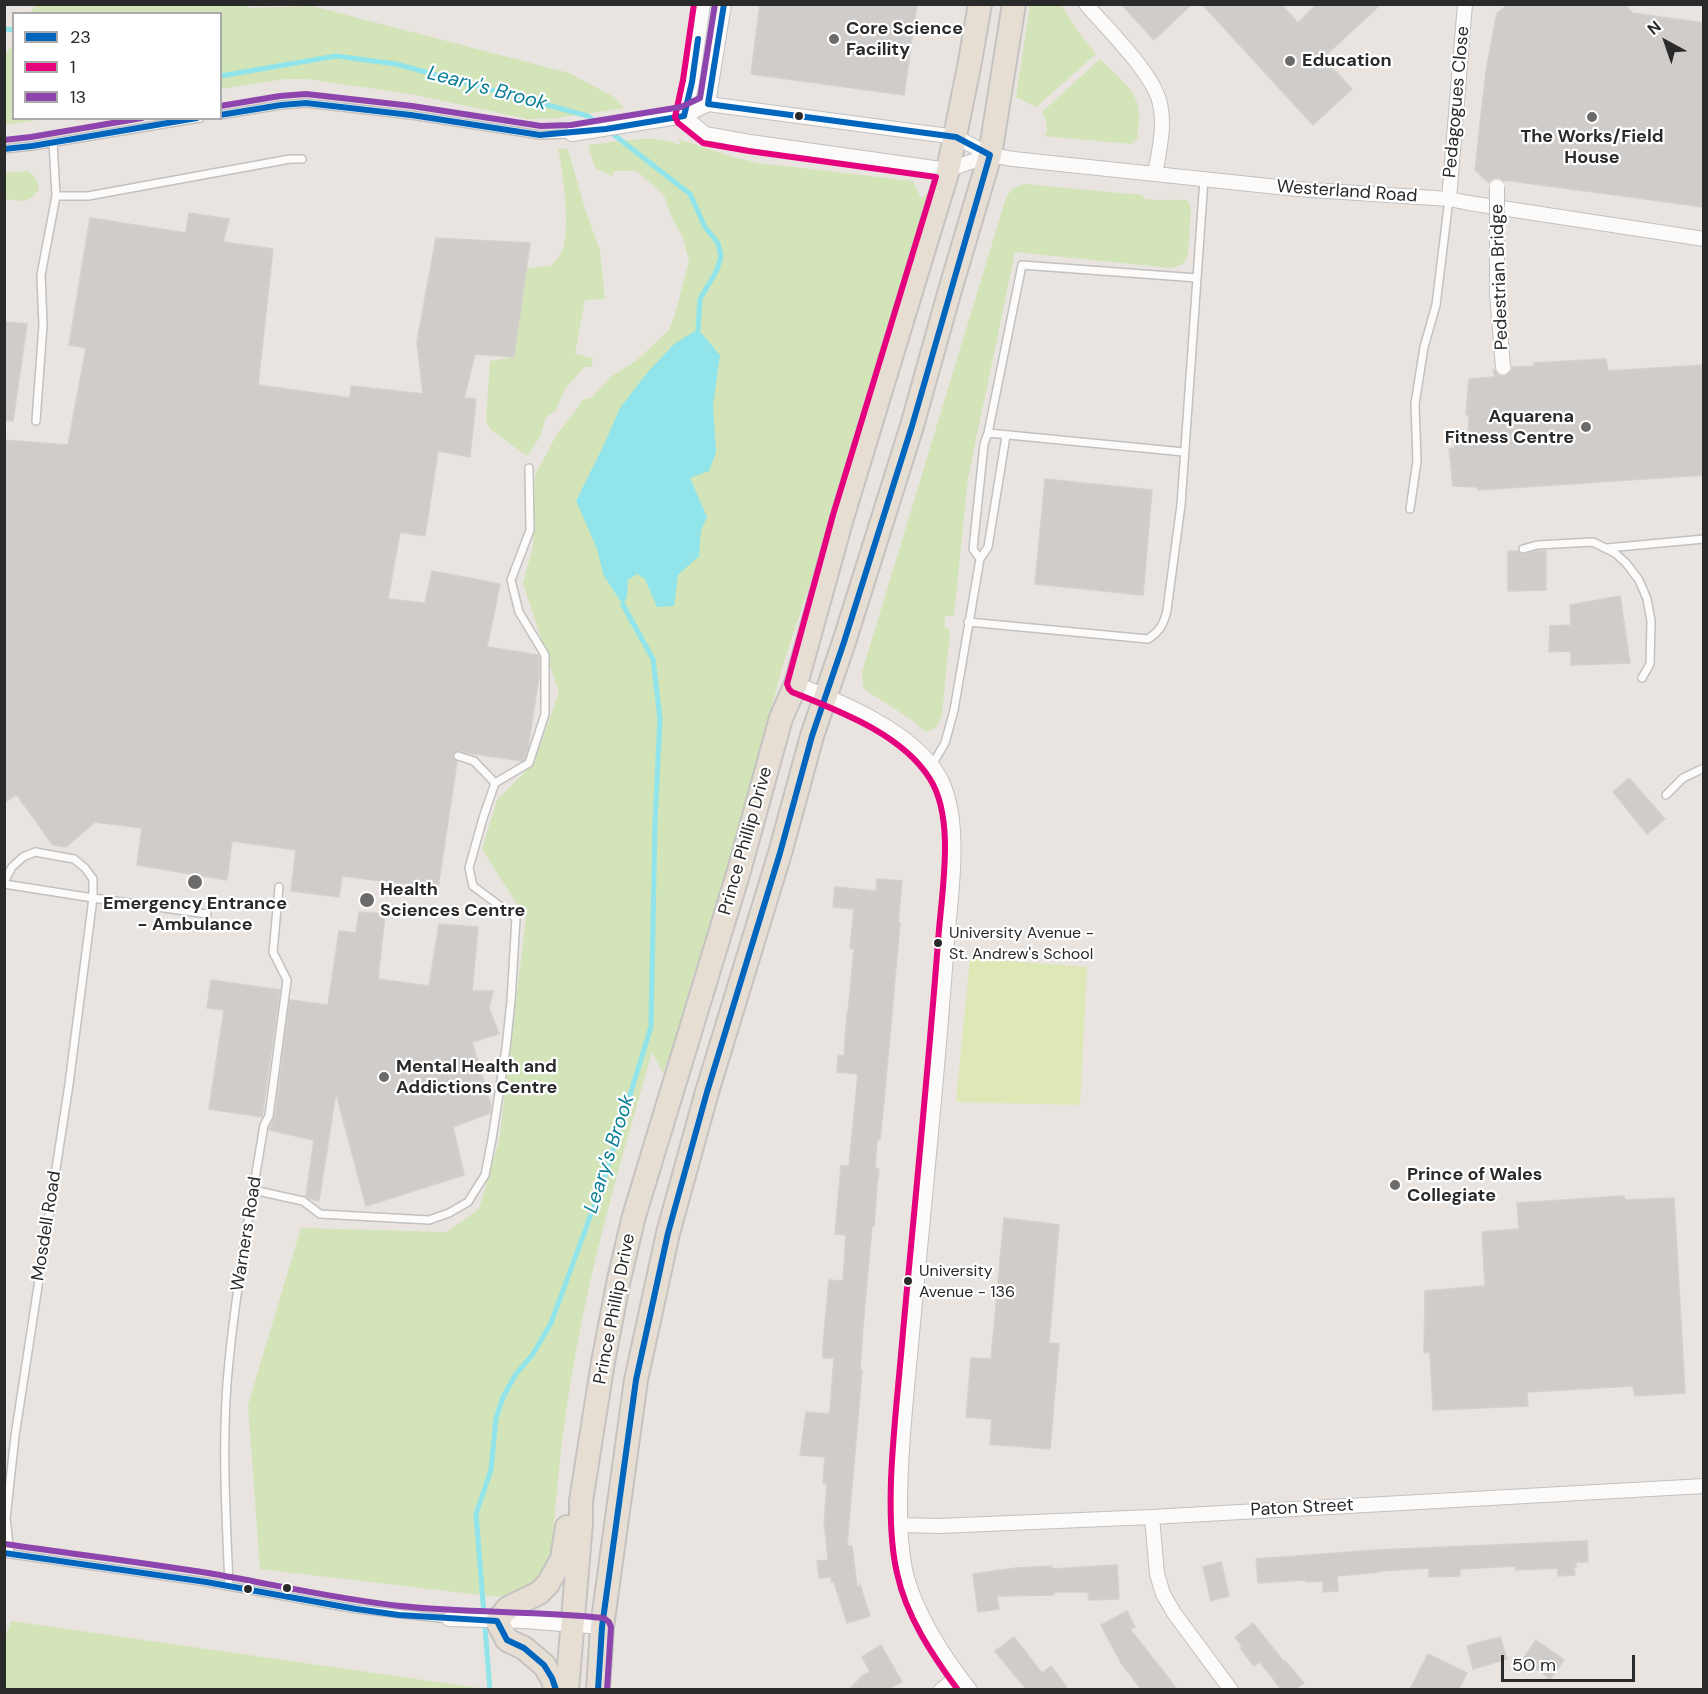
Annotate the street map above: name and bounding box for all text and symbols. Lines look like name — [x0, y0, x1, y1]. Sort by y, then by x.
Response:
legend — [12, 12, 222, 120]
north arrow — [1636, 12, 1696, 72]
text: N — [1643, 16, 1665, 40]
place label: Core Science Facility — [846, 18, 963, 60]
text: 23 — [70, 25, 91, 49]
street label: Pedagogues Close — [1440, 25, 1474, 179]
marker: Core Science Facility — [827, 32, 841, 46]
place label: Education — [1302, 50, 1392, 72]
marker: Education — [1283, 54, 1297, 68]
text: 1 — [70, 55, 76, 79]
water label: Leary's Brook — [424, 61, 550, 117]
text: 13 — [70, 85, 86, 109]
unlabelled marker — [793, 110, 805, 122]
marker: The Works/Field House — [1585, 110, 1599, 124]
place label: The Works/Field House — [1520, 126, 1664, 168]
street label: Westerland Road — [1276, 176, 1418, 208]
street label: Pedestrian Bridge — [1487, 204, 1513, 350]
place label: Aquarena Fitness Centre — [1445, 406, 1574, 448]
marker: Aquarena Fitness Centre — [1579, 420, 1593, 434]
street label: Prince Phillip Drive — [715, 764, 777, 918]
marker: Emergency Entrance - Ambulance — [186, 873, 204, 891]
place label: Health Sciences Centre — [380, 879, 525, 922]
marker: Health Sciences Centre — [358, 891, 376, 909]
place label: Emergency Entrance - Ambulance — [103, 893, 287, 936]
place label: University Avenue - St. Andrew's School — [949, 924, 1094, 962]
marker: University Avenue - St. Andrew's School — [932, 937, 944, 949]
place label: Mental Health and Addictions Centre — [396, 1056, 557, 1098]
marker: Mental Health and Addictions Centre — [377, 1070, 391, 1084]
water label: Leary's Brook — [580, 1092, 640, 1216]
place label: Prince of Wales Collegiate — [1407, 1164, 1542, 1206]
street label: Mosdell Road — [28, 1169, 66, 1283]
street label: Warners Road — [227, 1175, 267, 1293]
marker: Prince of Wales Collegiate — [1388, 1178, 1402, 1192]
street label: Prince Phillip Drive — [590, 1232, 640, 1386]
place label: University Avenue - 136 — [919, 1262, 1015, 1300]
marker: University Avenue - 136 — [902, 1275, 914, 1287]
street label: Paton Street — [1250, 1495, 1354, 1521]
unlabelled marker — [281, 1582, 293, 1594]
unlabelled marker — [242, 1583, 254, 1595]
scale bar — [1504, 1643, 1638, 1681]
text: 50 m — [1512, 1653, 1556, 1677]

